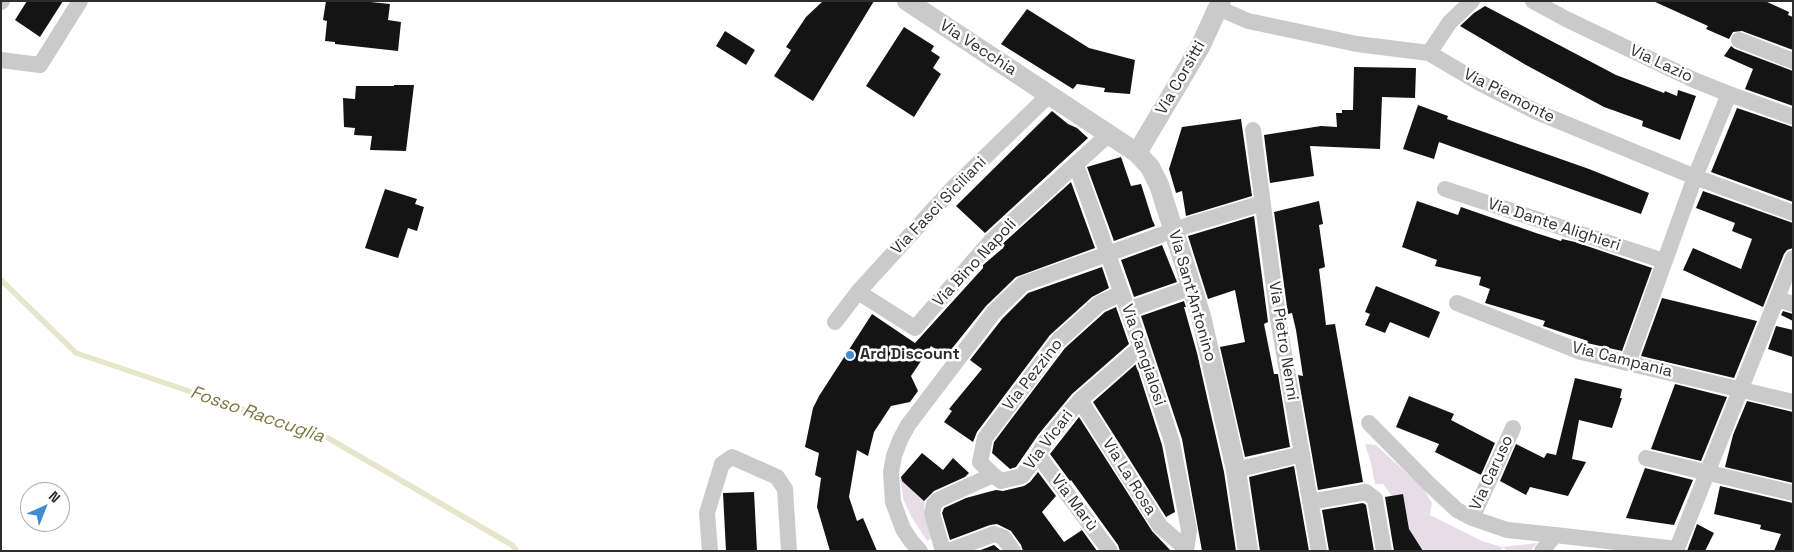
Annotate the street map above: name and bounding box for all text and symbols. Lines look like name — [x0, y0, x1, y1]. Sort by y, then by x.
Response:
street label: Via Vecchia — [936, 16, 1020, 80]
street label: Via Corsitti — [1152, 38, 1210, 118]
street label: Via Lazio — [1626, 41, 1696, 87]
street label: Via Piemonte — [1460, 65, 1558, 127]
street label: Via Fasci Siciliani — [887, 153, 991, 259]
street label: Via Dante Alighieri — [1485, 194, 1623, 256]
street label: Via Bino Napoli — [929, 215, 1021, 311]
street label: Via Sant'Antonino — [1164, 228, 1220, 364]
street label: Via Pietro Nenni — [1264, 280, 1302, 402]
street label: Via Cangialosi — [1117, 302, 1169, 408]
street label: Via Pezzino — [999, 335, 1067, 415]
street label: Via Campania — [1570, 338, 1674, 382]
place label: Ard Discount — [860, 345, 960, 365]
marker: Ard Discount — [844, 349, 856, 361]
water label: Fosso Raccuglia — [187, 382, 327, 448]
street label: Via Vicari — [1020, 406, 1078, 474]
street label: Via Caruso — [1466, 432, 1518, 514]
street label: Via La Rosa — [1098, 435, 1160, 519]
street label: Via Marù — [1046, 471, 1102, 535]
north arrow — [20, 482, 70, 532]
text: N — [45, 487, 64, 507]

